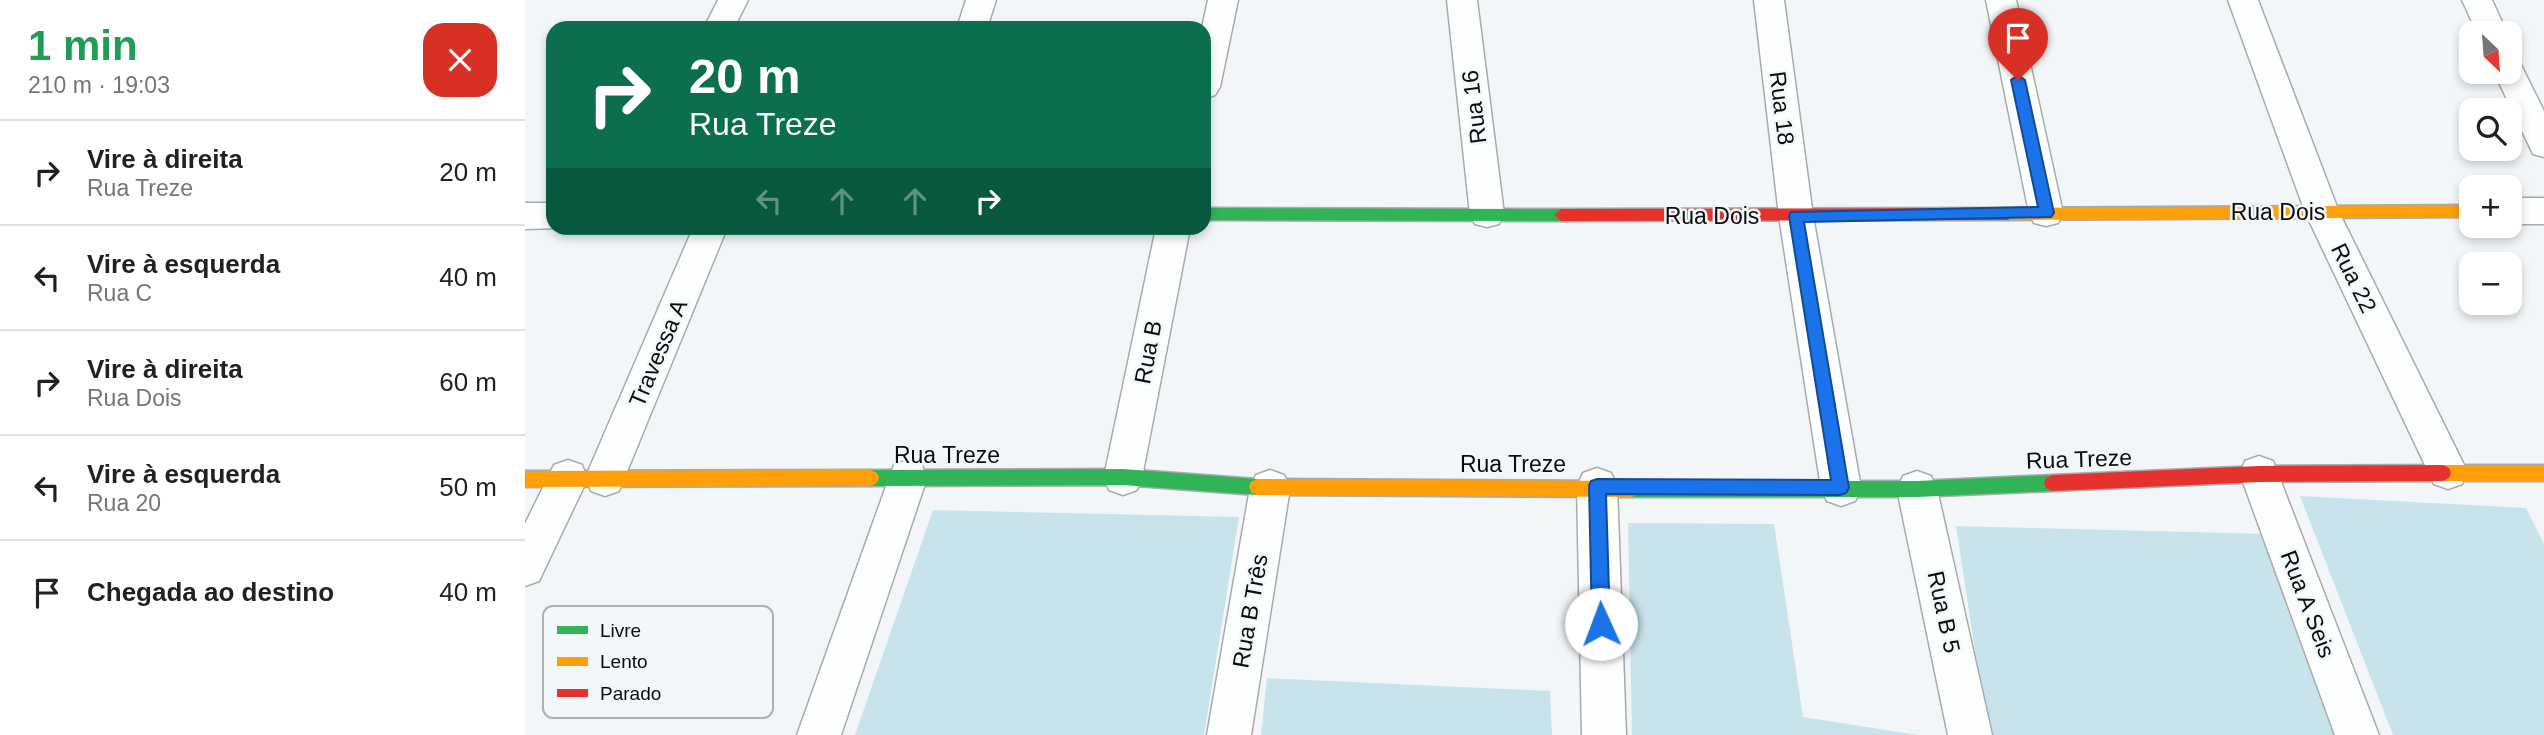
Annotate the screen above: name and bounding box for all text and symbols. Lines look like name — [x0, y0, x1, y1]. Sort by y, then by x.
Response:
pin — [1988, 8, 2048, 80]
icon: arrive — [1999, 19, 2037, 57]
north arrow — [2459, 21, 2522, 84]
map controls — [2459, 21, 2522, 315]
text: 1 min — [28, 22, 138, 69]
button: close — [423, 23, 497, 97]
icon: right — [574, 49, 665, 140]
text: 20 m — [689, 49, 801, 103]
street label: Rua 16 — [1457, 69, 1491, 145]
street label: Rua 18 — [1765, 70, 1799, 146]
text: 210 m · 19:03 — [28, 72, 170, 98]
button: search — [2459, 98, 2522, 161]
text: Rua Treze — [689, 106, 837, 142]
text: Vire à direita — [87, 144, 243, 174]
icon: right — [28, 154, 66, 192]
text: 20 m — [439, 157, 497, 187]
text: Rua Treze — [87, 175, 193, 201]
button: + — [2459, 175, 2522, 238]
icon: left — [750, 182, 788, 220]
icon: ahead — [823, 182, 861, 220]
icon: ahead — [896, 182, 934, 220]
icon: right — [969, 182, 1007, 220]
street label: Rua Dois — [2231, 199, 2325, 225]
street label: Rua Dois — [1665, 203, 1759, 229]
street label: Rua 22 — [2326, 239, 2382, 317]
text: Vire à esquerda — [87, 249, 280, 279]
button: − — [2459, 252, 2522, 315]
icon: left — [28, 259, 66, 297]
text: 40 m — [439, 262, 497, 292]
text: Rua C — [87, 280, 152, 306]
street label: Travessa A — [624, 295, 693, 411]
street label: Rua B — [1129, 318, 1167, 386]
text: Vire à direita — [87, 354, 243, 384]
icon: right — [28, 364, 66, 402]
text: 60 m — [439, 367, 497, 397]
text: Rua Dois — [87, 385, 182, 411]
street label: Rua Treze — [894, 442, 1000, 468]
street label: Rua Treze — [2026, 444, 2132, 474]
street label: Rua Treze — [1460, 451, 1566, 477]
text: Vire à esquerda — [87, 459, 280, 489]
icon: left — [28, 469, 66, 507]
text: 50 m — [439, 472, 497, 502]
text: Rua 20 — [87, 490, 161, 516]
street label: Rua A Seis — [2276, 547, 2340, 661]
street label: Rua B Três — [1227, 552, 1273, 670]
street label: Rua B 5 — [1923, 569, 1965, 655]
icon: arrive — [28, 574, 66, 612]
text: Chegada ao destino — [87, 577, 334, 607]
text: 40 m — [439, 577, 497, 607]
position arrow — [1564, 587, 1638, 661]
legend — [543, 606, 773, 718]
text: Livre — [600, 620, 641, 641]
text: Lento — [600, 651, 648, 672]
text: Parado — [600, 683, 661, 704]

